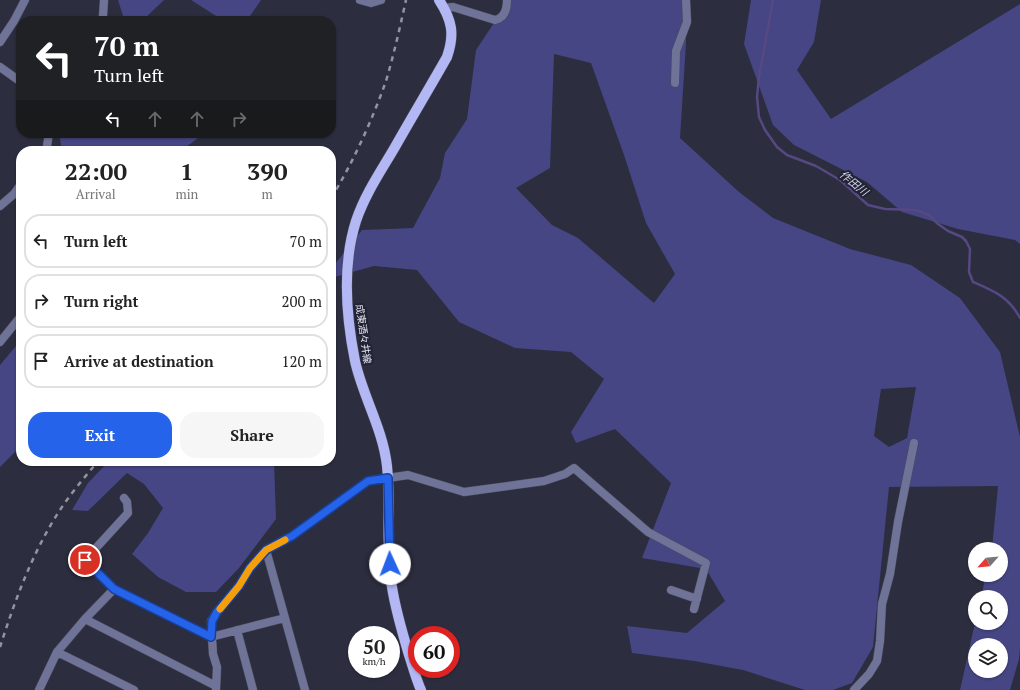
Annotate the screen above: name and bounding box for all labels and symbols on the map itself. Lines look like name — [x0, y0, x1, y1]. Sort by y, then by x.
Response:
water label: 作田川 — [837, 167, 872, 199]
street label: 成東酒々井線 — [353, 303, 374, 365]
north arrow — [968, 542, 1008, 582]
pin — [68, 543, 102, 577]
position arrow — [369, 543, 411, 585]
speed limit sign: 60 — [408, 626, 460, 678]

